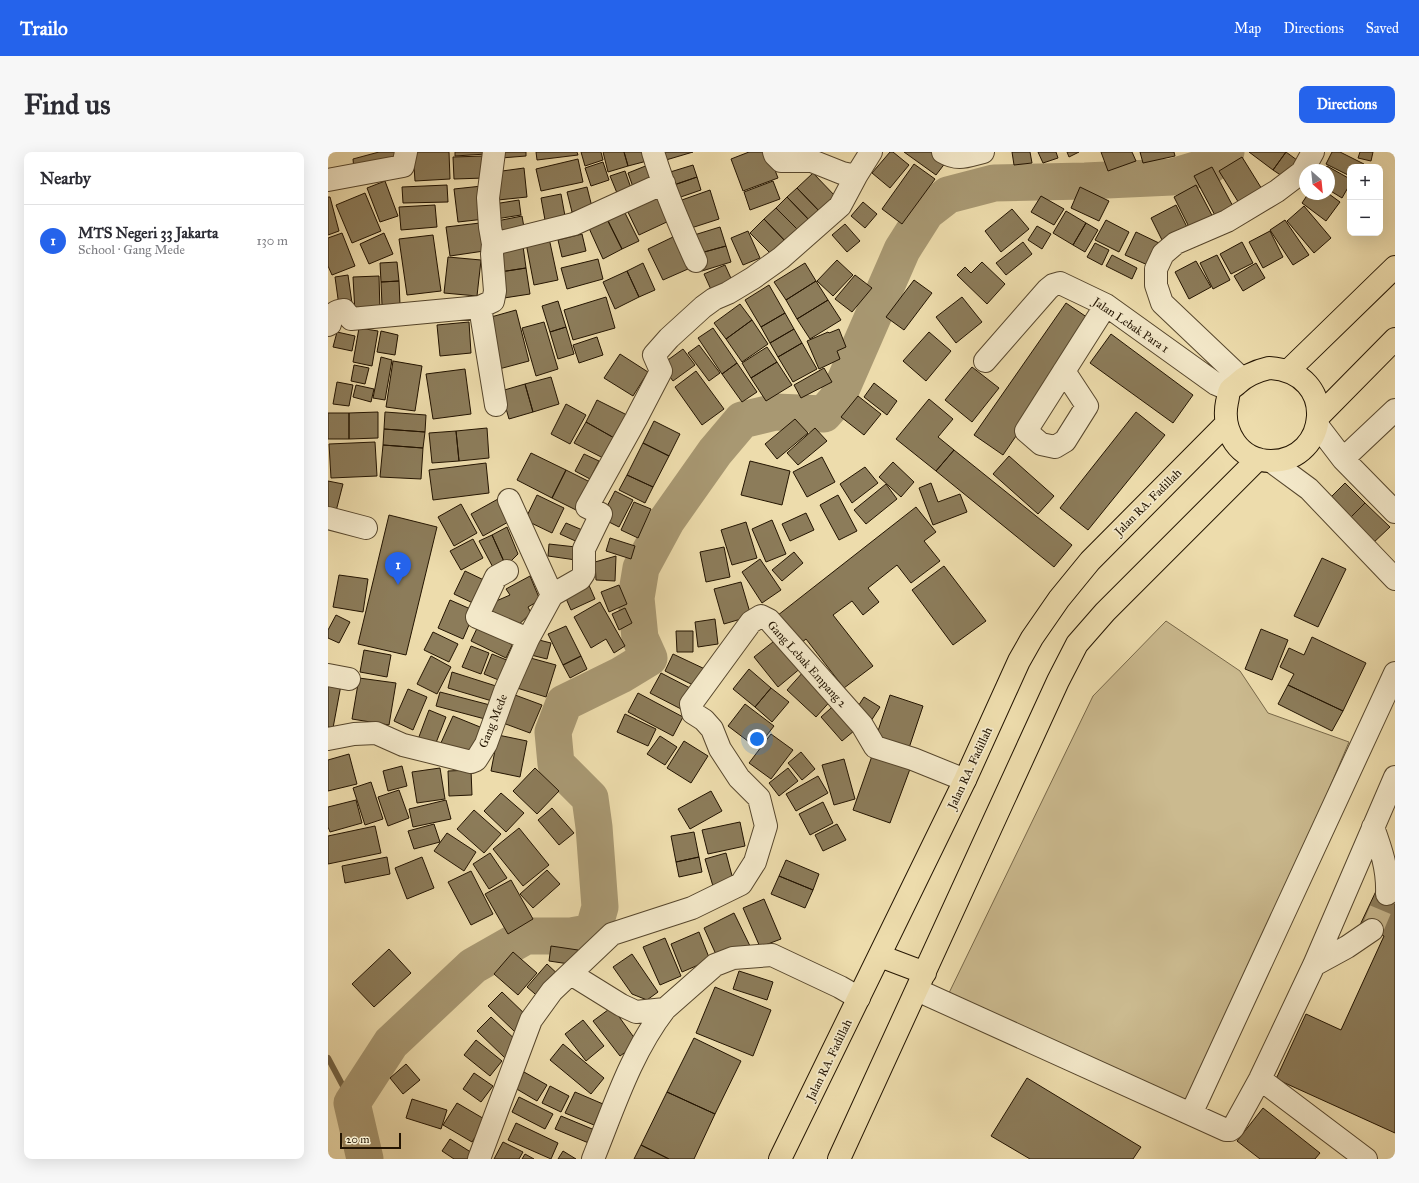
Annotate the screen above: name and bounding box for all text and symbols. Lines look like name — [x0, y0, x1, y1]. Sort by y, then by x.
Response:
text: Trailo — [20, 17, 68, 40]
text: Map — [1234, 20, 1261, 37]
text: Directions — [1283, 20, 1344, 37]
text: Saved — [1366, 20, 1399, 37]
button: Directions — [1299, 86, 1395, 123]
text: Find us — [24, 87, 110, 122]
north arrow — [1299, 164, 1335, 200]
map controls — [1347, 164, 1383, 236]
button: + — [1347, 164, 1383, 200]
text: Nearby — [40, 168, 91, 189]
button: − — [1347, 200, 1383, 236]
text: MTS Negeri 33 Jakarta — [78, 224, 218, 242]
text: 1 — [50, 233, 56, 249]
text: 130 m — [256, 233, 288, 249]
text: School · Gang Mede — [78, 242, 185, 258]
street label: Jalan Lebak Para 1 — [1088, 293, 1172, 357]
street label: Jalan RA. Fadillah — [1110, 465, 1185, 540]
pin: 1 — [385, 552, 411, 585]
street label: Gang Lebak Empang 2 — [764, 618, 850, 711]
street label: Gang Mede — [476, 692, 511, 750]
street label: Jalan RA. Fadillah — [944, 725, 996, 813]
your location — [747, 729, 767, 749]
street label: Jalan RA. Fadillah — [802, 1017, 856, 1105]
scale bar — [340, 1131, 401, 1150]
text: 20 m — [346, 1133, 369, 1146]

